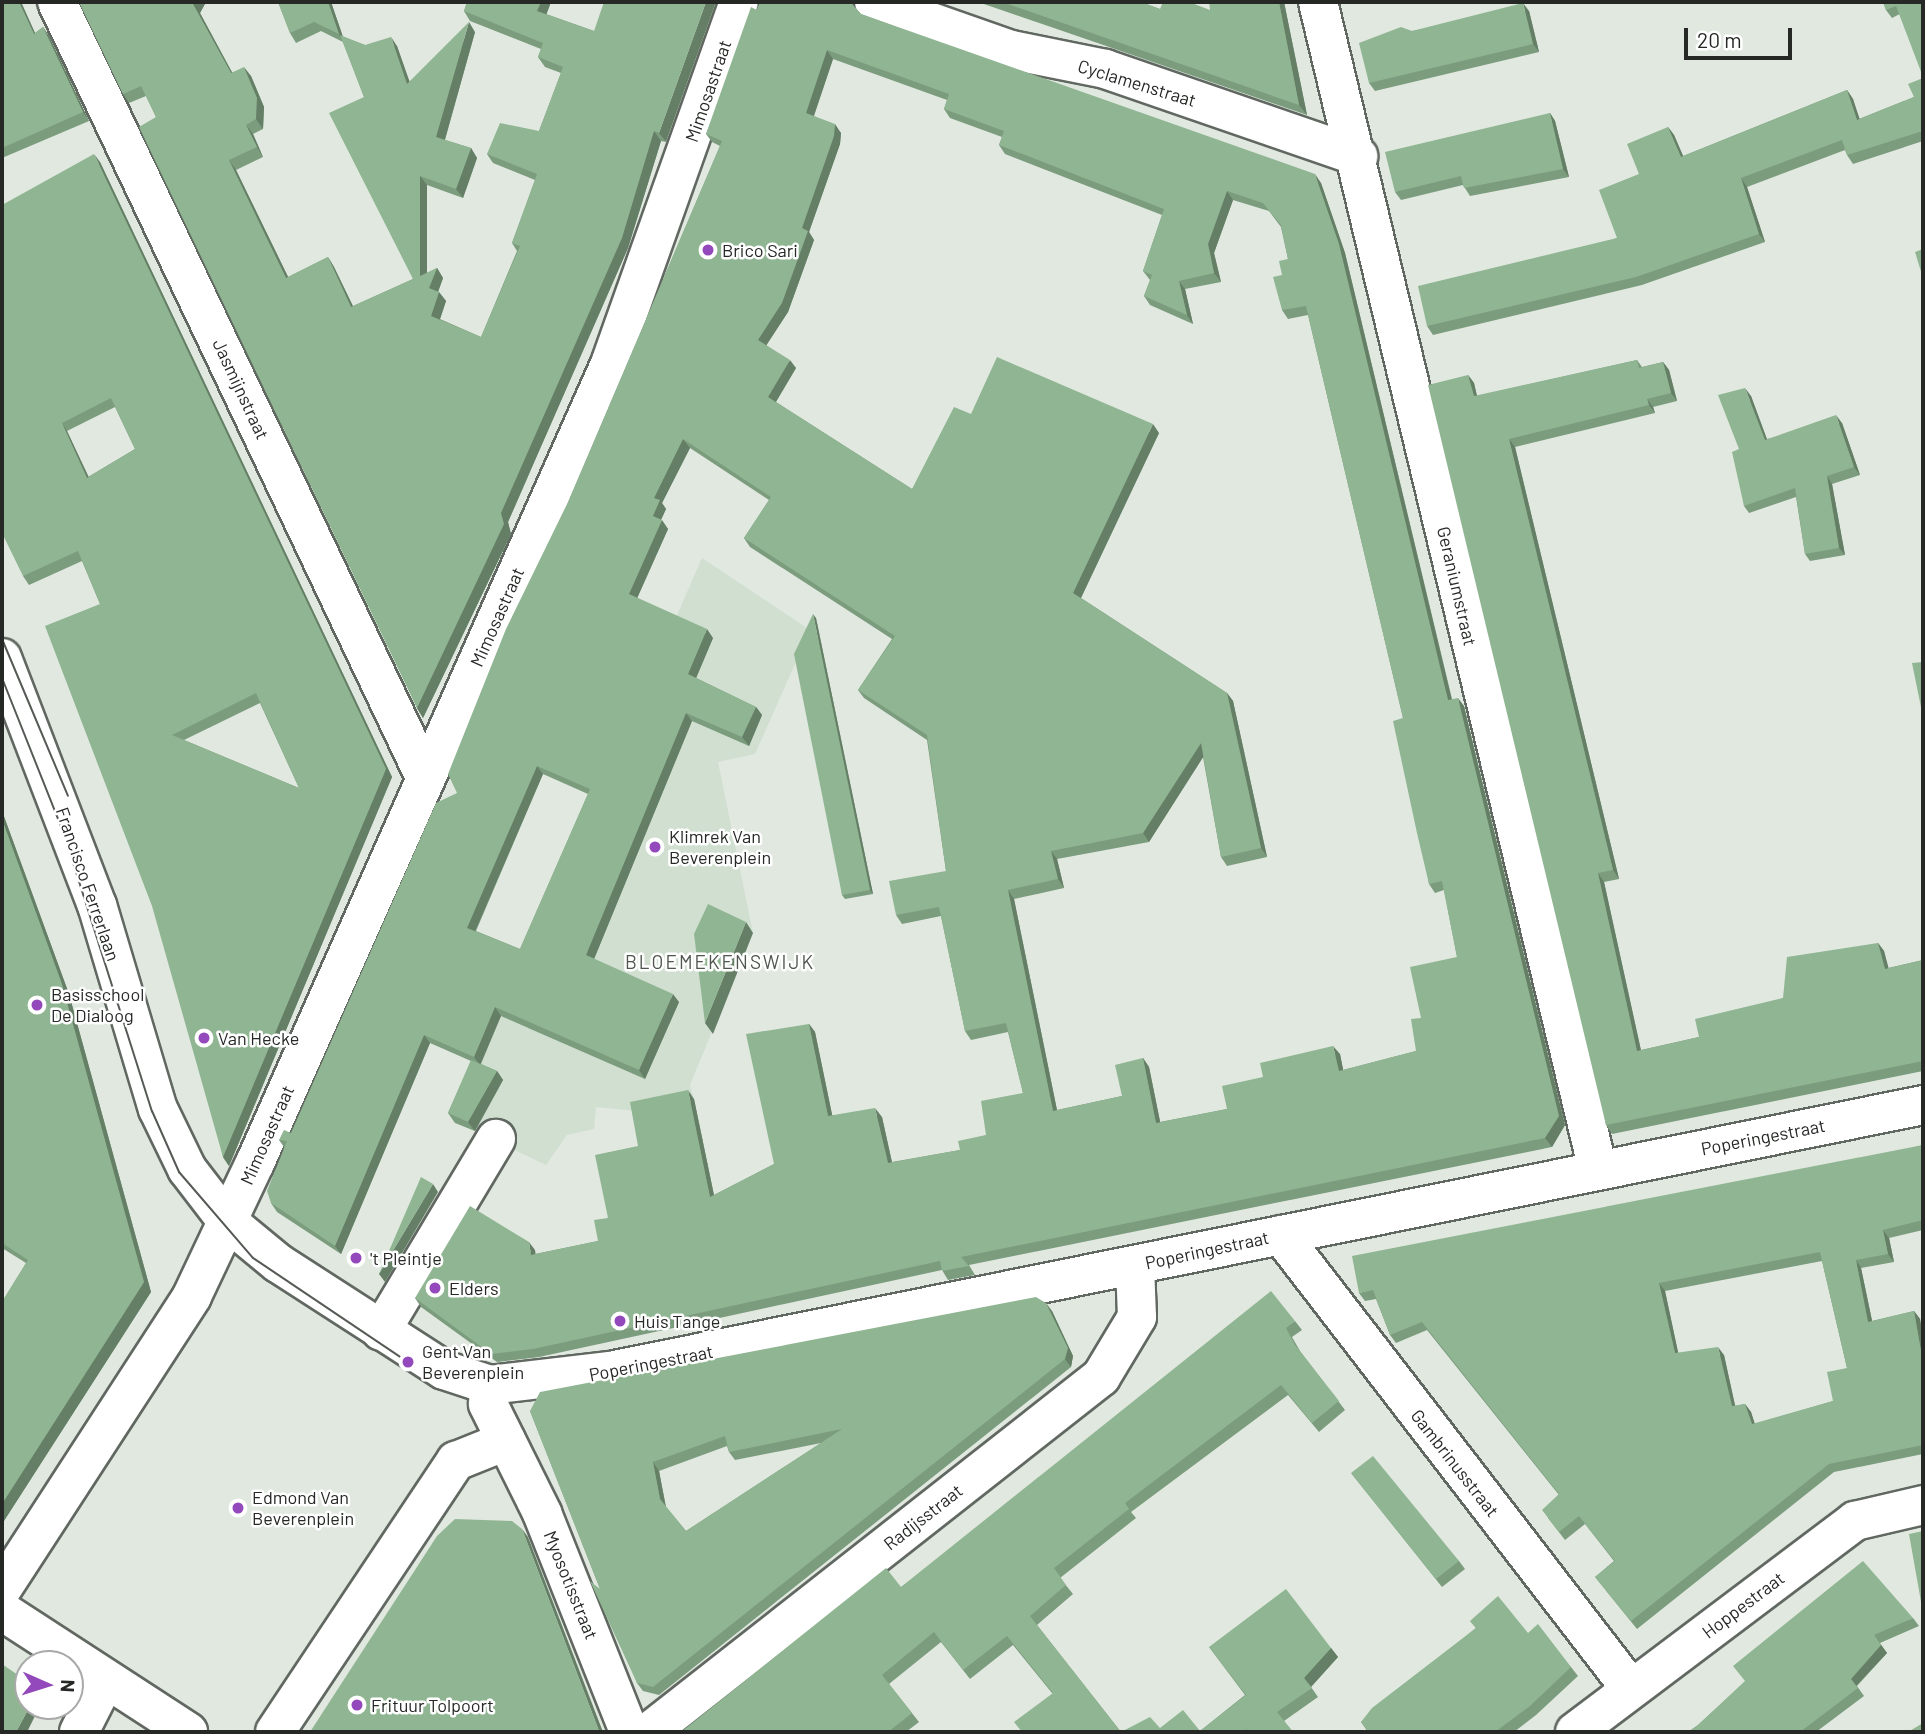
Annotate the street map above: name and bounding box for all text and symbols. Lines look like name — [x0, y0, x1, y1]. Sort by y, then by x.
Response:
scale bar — [1687, 14, 1796, 58]
text: 20 m — [1697, 27, 1742, 52]
street label: Mimosastraat — [680, 37, 736, 145]
street label: Cyclamenstraat — [1075, 55, 1199, 111]
place label: Brico Sari — [722, 239, 798, 261]
marker: Brico Sari — [700, 242, 716, 258]
street label: Jasmijnstraat — [208, 335, 274, 443]
street label: Geraniumstraat — [1433, 524, 1481, 648]
street label: Mimosastraat — [465, 564, 529, 670]
street label: Francisco Ferrerlaan — [52, 804, 124, 964]
place label: Klimrek Van Beverenplein — [669, 826, 771, 868]
marker: Klimrek Van Beverenplein — [647, 839, 663, 855]
district label: BLOEMEKENSWIJK — [627, 951, 813, 973]
place label: Basisschool De Dialoog — [51, 984, 144, 1026]
marker: Basisschool De Dialoog — [29, 997, 45, 1013]
place label: Van Hecke — [218, 1027, 299, 1049]
marker: Van Hecke — [196, 1030, 212, 1046]
street label: Mimosastraat — [235, 1082, 299, 1188]
street label: Poperingestraat — [1699, 1114, 1827, 1160]
street label: Poperingestraat — [1143, 1226, 1271, 1274]
place label: 't Pleintje — [370, 1247, 442, 1269]
marker: 't Pleintje — [348, 1250, 364, 1266]
place label: Elders — [449, 1277, 499, 1299]
marker: Elders — [427, 1280, 443, 1296]
place label: Huis Tange — [634, 1310, 720, 1332]
marker: Huis Tange — [612, 1313, 628, 1329]
street label: Poperingestraat — [587, 1340, 715, 1386]
place label: Gent Van Beverenplein — [422, 1341, 524, 1384]
marker: Gent Van Beverenplein — [400, 1354, 416, 1370]
street label: Gambrinusstraat — [1406, 1405, 1504, 1521]
street label: Radijsstraat — [879, 1480, 967, 1554]
place label: Edmond Van Beverenplein — [252, 1487, 354, 1530]
marker: Edmond Van Beverenplein — [230, 1500, 246, 1516]
street label: Myosotisstraat — [539, 1528, 603, 1642]
street label: Hoppestraat — [1698, 1567, 1788, 1643]
north arrow — [14, 1650, 84, 1720]
text: N — [57, 1679, 80, 1693]
place label: Frituur Tolpoort — [371, 1694, 494, 1716]
marker: Frituur Tolpoort — [349, 1697, 365, 1713]

